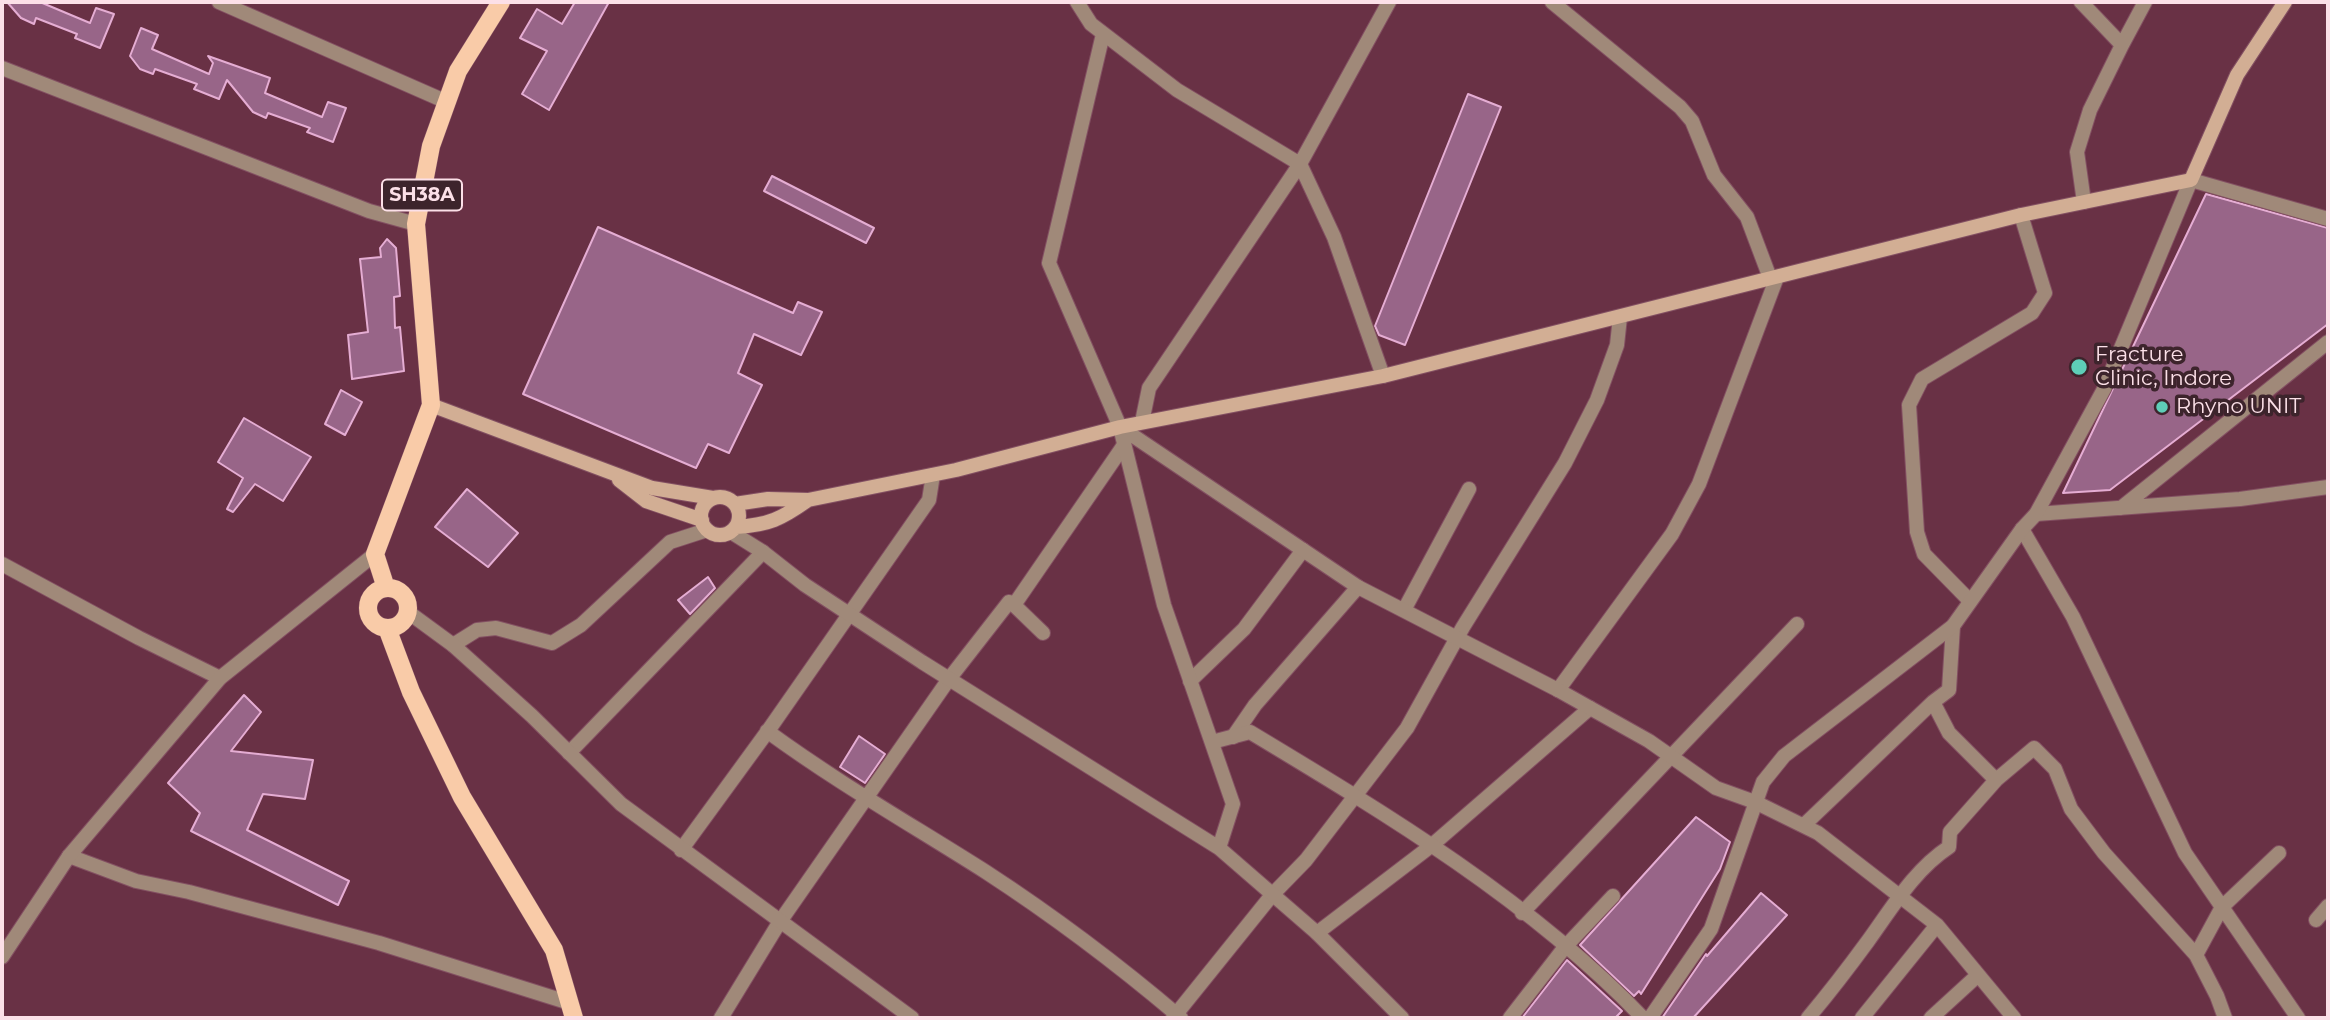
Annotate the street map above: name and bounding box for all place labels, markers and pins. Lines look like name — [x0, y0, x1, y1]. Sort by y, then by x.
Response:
place label: Fracture Clinic, Indore — [2095, 342, 2232, 392]
marker: Fracture Clinic, Indore — [2069, 357, 2089, 377]
place label: Rhyno UNIT — [2176, 394, 2301, 420]
marker: Rhyno UNIT — [2154, 399, 2170, 415]

